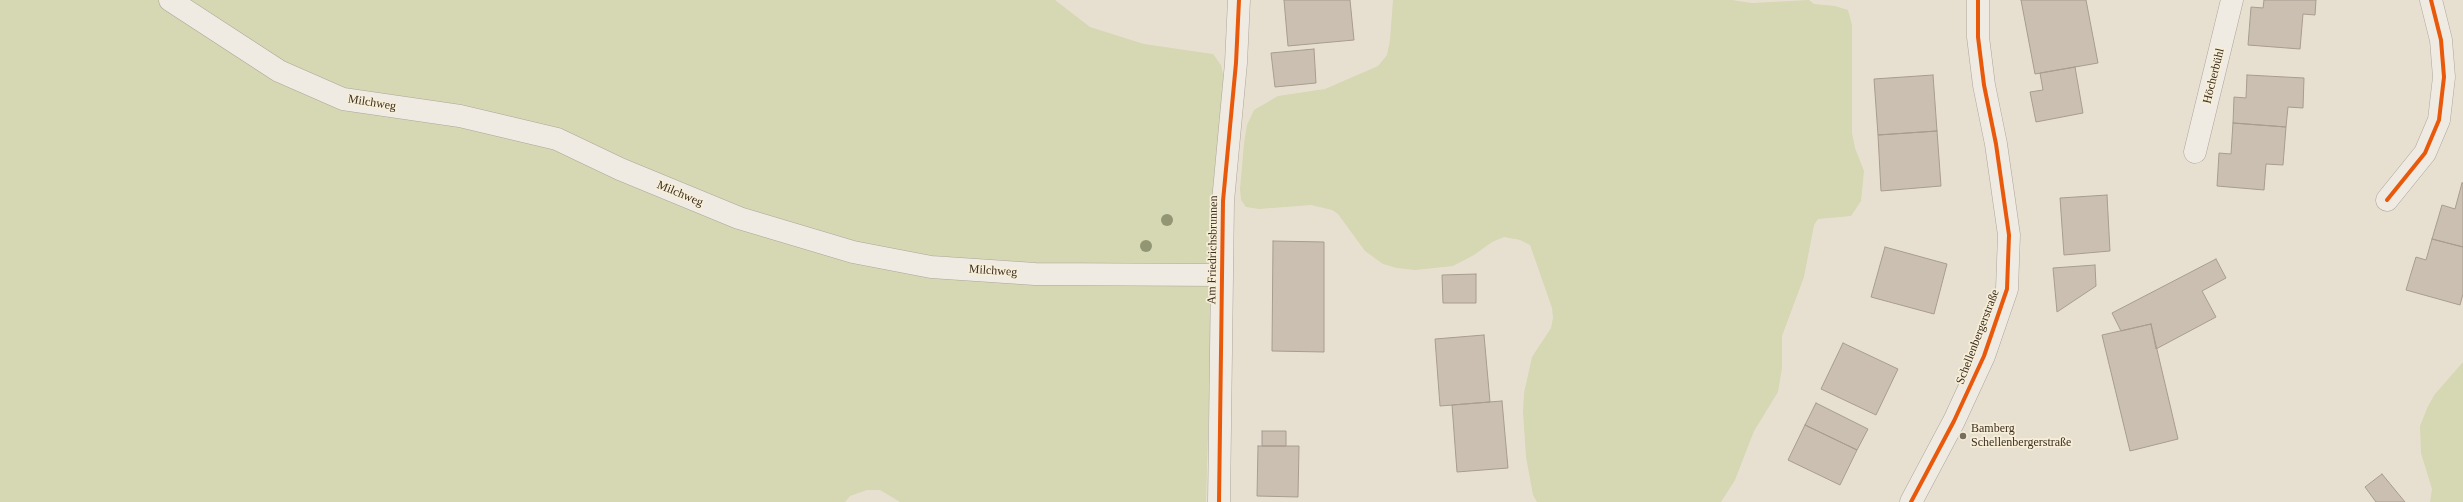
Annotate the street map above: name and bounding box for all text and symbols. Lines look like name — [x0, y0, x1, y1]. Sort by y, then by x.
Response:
street label: Höcherbühl — [2200, 47, 2228, 105]
street label: Milchweg — [347, 92, 397, 114]
street label: Milchweg — [655, 178, 705, 210]
street label: Am Friedrichsbrunnen — [1205, 195, 1221, 305]
street label: Milchweg — [968, 262, 1018, 280]
street label: Schellenbergerstraße — [1953, 288, 2003, 386]
place label: Bamberg Schellenbergerstraße — [1971, 422, 2071, 450]
marker: Bamberg Schellenbergerstraße — [1958, 431, 1968, 441]

